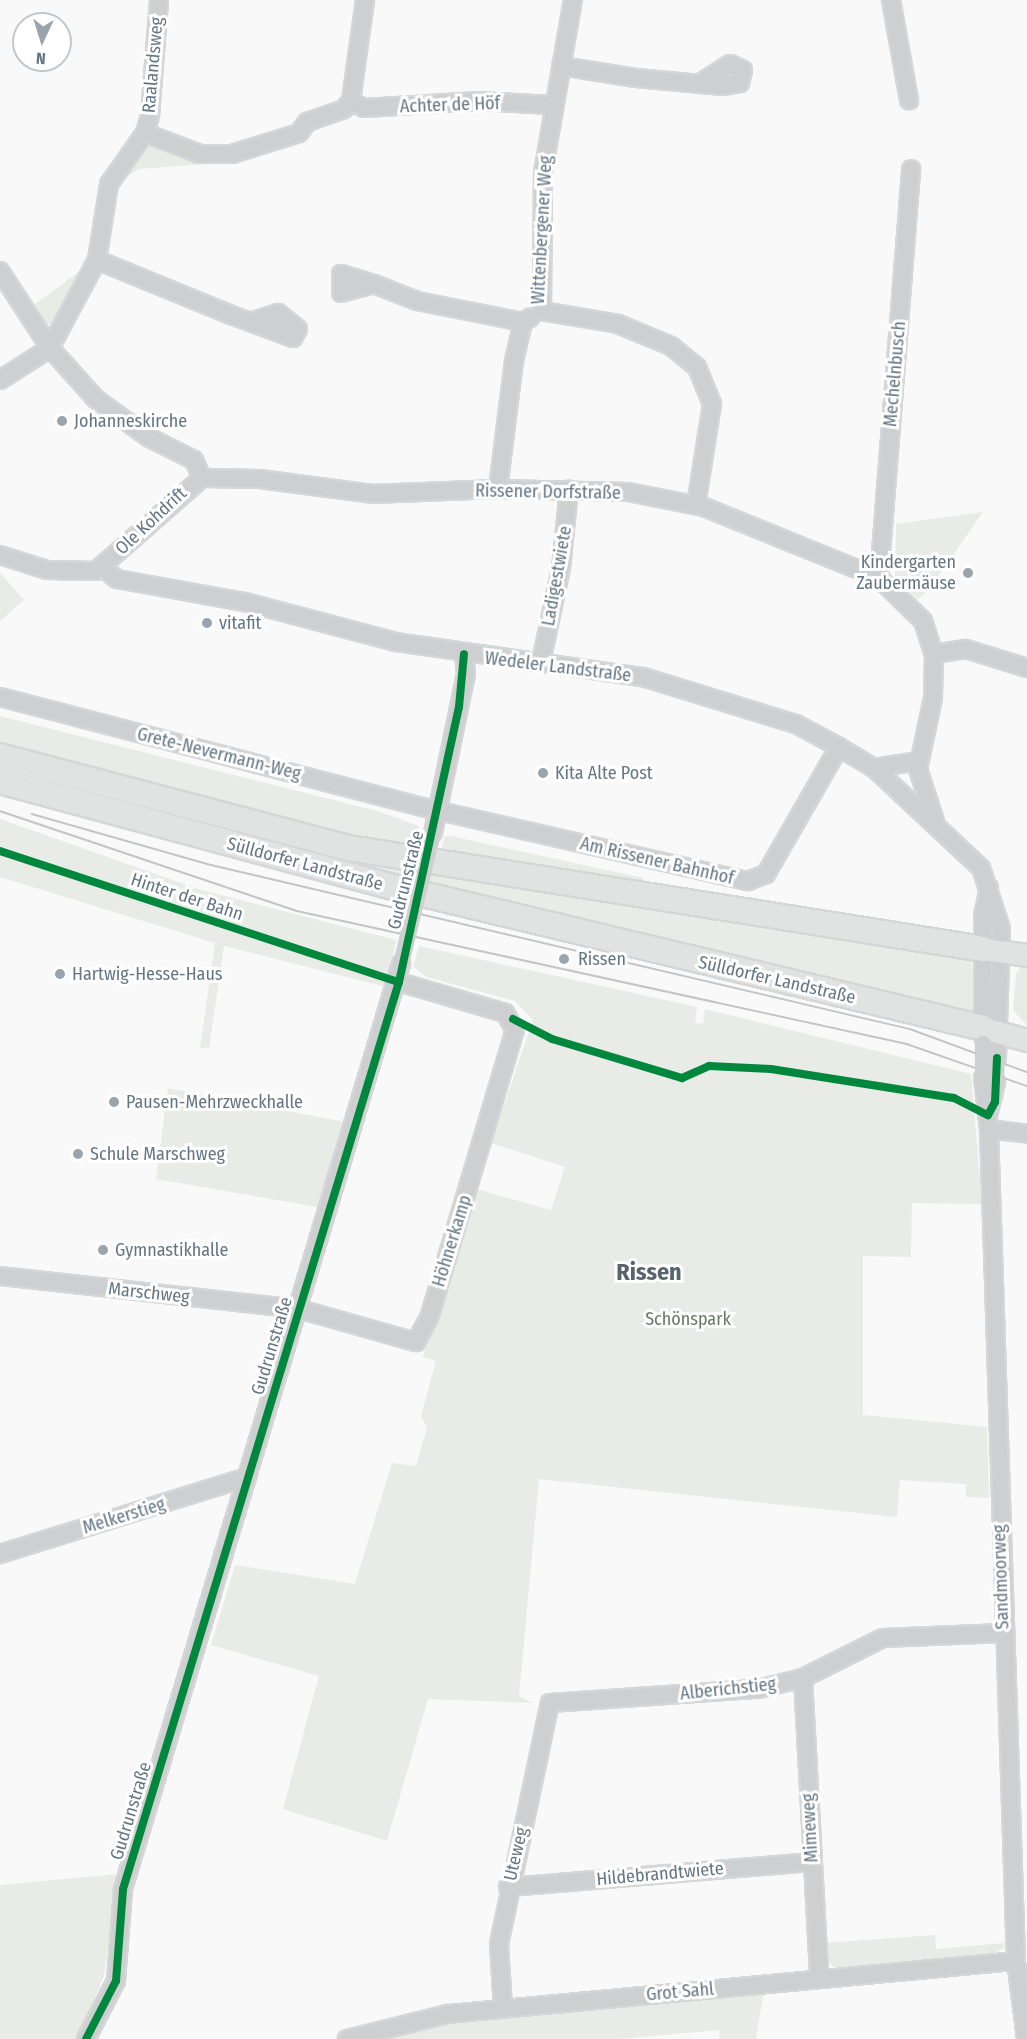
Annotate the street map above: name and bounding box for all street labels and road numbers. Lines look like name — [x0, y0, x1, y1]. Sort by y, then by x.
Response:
street label: Raalandsweg — [138, 16, 168, 114]
street label: Achter de Höf — [399, 92, 501, 118]
street label: Wittenbergener Weg — [527, 155, 557, 305]
street label: Mechelnbusch — [880, 320, 910, 428]
street label: Rissener Dorfstraße — [475, 480, 621, 504]
street label: Ole Kohdrift — [111, 483, 191, 559]
street label: Ladigestwiete — [538, 524, 576, 628]
street label: Wedeler Landstraße — [484, 647, 632, 687]
street label: Grete-Nevermann-Weg — [135, 723, 303, 785]
street label: Gudrunstraße — [383, 828, 429, 932]
street label: Sülldorfer Landstraße — [225, 833, 385, 895]
street label: Am Rissener Bahnhof — [578, 833, 736, 889]
street label: Hinter der Bahn — [128, 869, 246, 925]
street label: Sülldorfer Landstraße — [696, 951, 858, 1009]
street label: Höhnerkamp — [428, 1192, 476, 1290]
street label: Marschweg — [107, 1278, 191, 1308]
street label: Gudrunstraße — [247, 1294, 297, 1398]
street label: Melkerstieg — [80, 1493, 168, 1539]
street label: Sandmoorweg — [988, 1524, 1014, 1630]
street label: Alberichstieg — [679, 1673, 777, 1705]
street label: Gudrunstraße — [106, 1759, 156, 1863]
street label: Mimeweg — [797, 1793, 823, 1863]
street label: Uteweg — [499, 1825, 533, 1883]
street label: Hildebrandtwiete — [596, 1858, 724, 1890]
street label: Grot Sahl — [645, 1978, 715, 2006]

